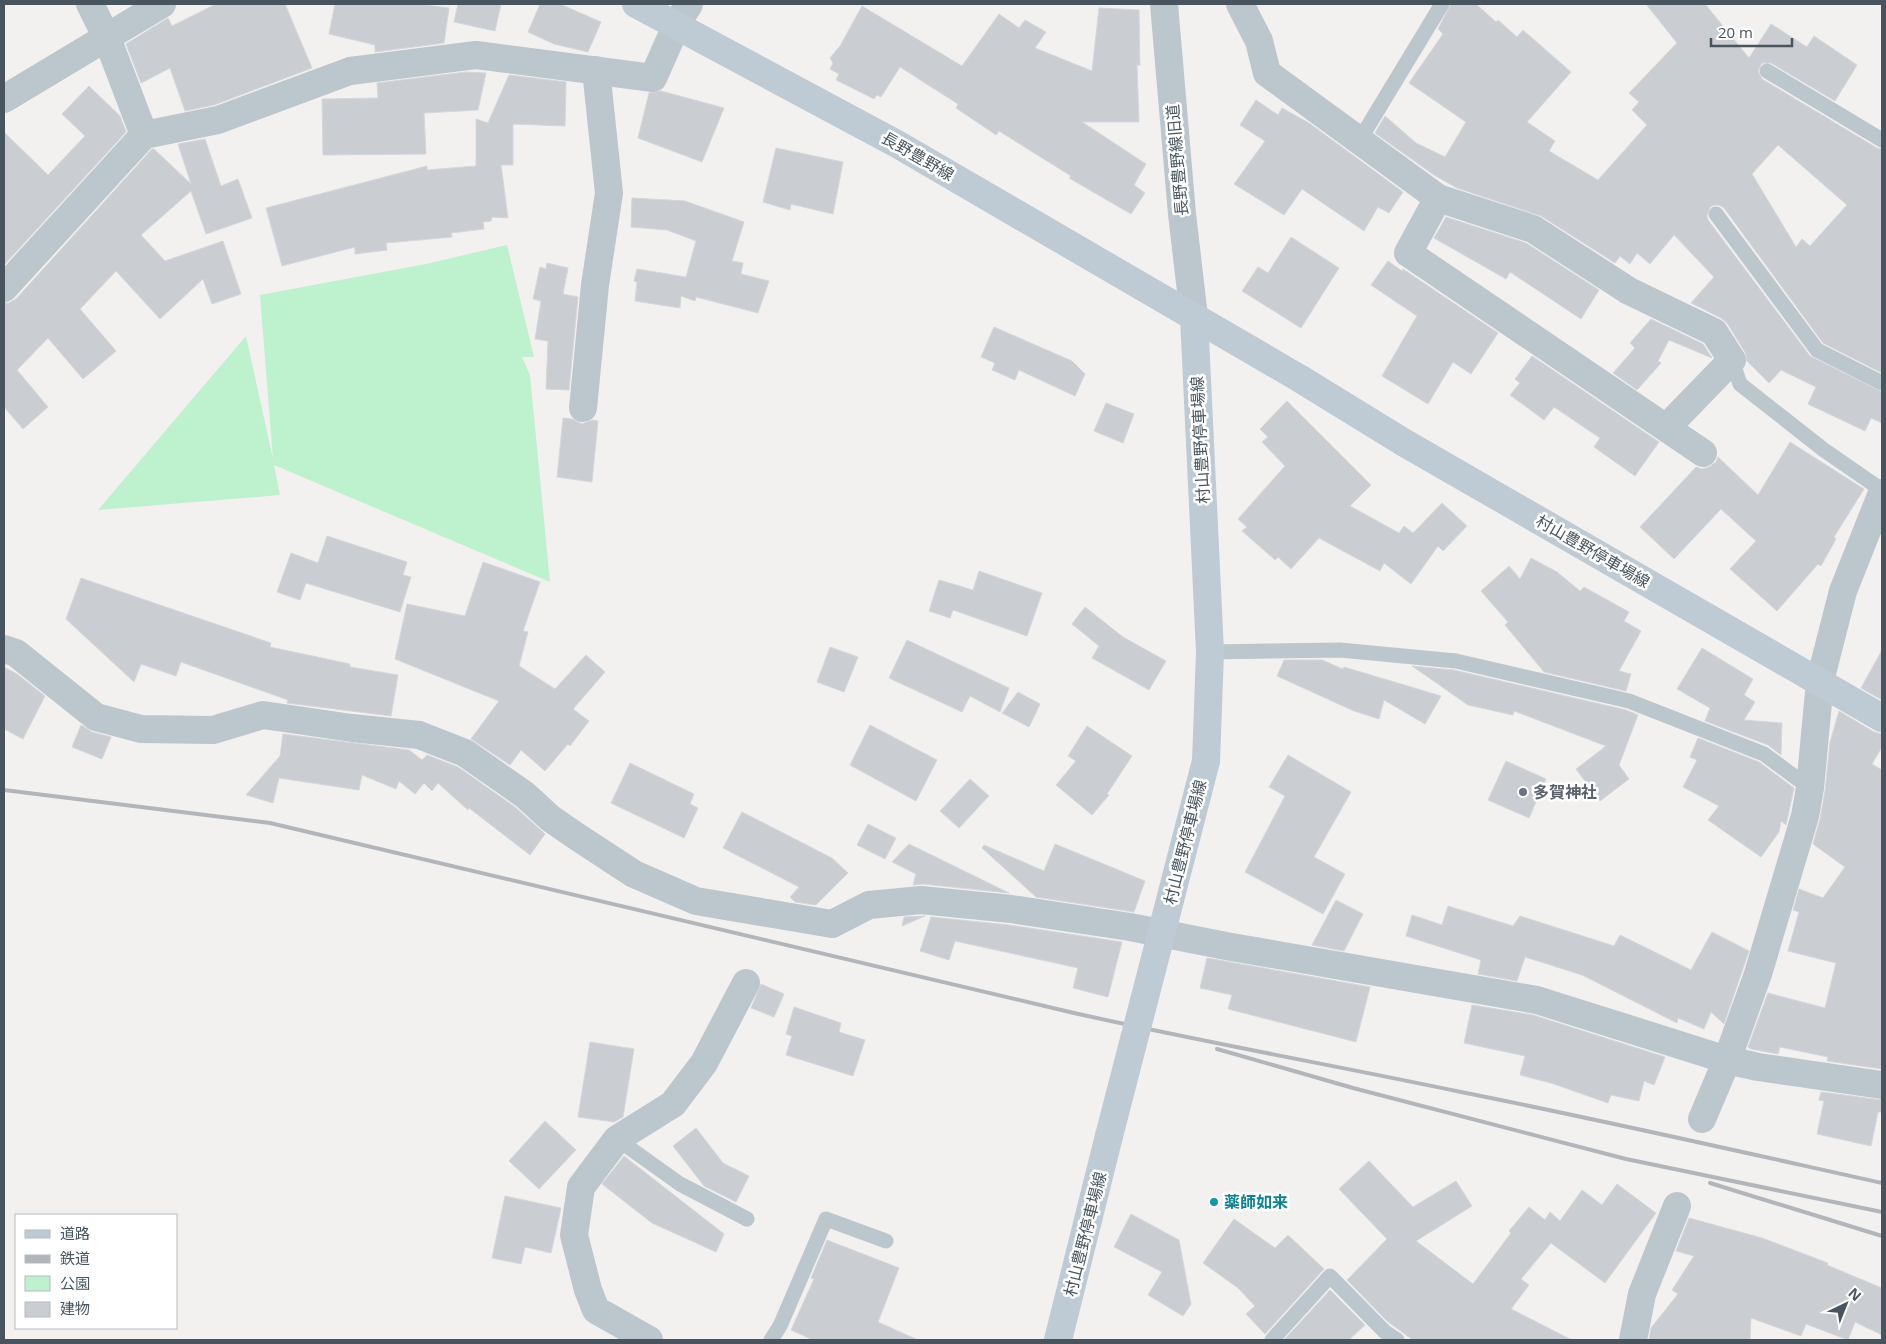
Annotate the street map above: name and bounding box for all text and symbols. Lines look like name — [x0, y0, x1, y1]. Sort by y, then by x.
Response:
scale bar — [1711, 15, 1792, 47]
text: 20 m — [1718, 22, 1753, 42]
street label: 長野豊野線旧道 — [1161, 103, 1193, 217]
street label: 長野豊野線 — [878, 126, 958, 186]
street label: 村山豊野停車場線 — [1186, 376, 1214, 504]
street label: 村山豊野停車場線 — [1532, 509, 1654, 593]
street label: 村山豊野停車場線 — [1159, 777, 1211, 907]
place label: 多賀神社 — [1533, 781, 1597, 803]
marker: 多賀神社 — [1517, 786, 1529, 798]
street label: 村山豊野停車場線 — [1059, 1169, 1111, 1299]
place label: 薬師如来 — [1224, 1191, 1288, 1213]
marker: 薬師如来 — [1208, 1196, 1220, 1208]
legend — [15, 1214, 178, 1329]
text: 道路 — [60, 1223, 90, 1243]
text: 鉄道 — [60, 1248, 90, 1268]
text: 公園 — [60, 1273, 90, 1293]
north arrow — [1821, 1279, 1871, 1329]
text: N — [1845, 1283, 1866, 1305]
text: 建物 — [60, 1298, 90, 1318]

